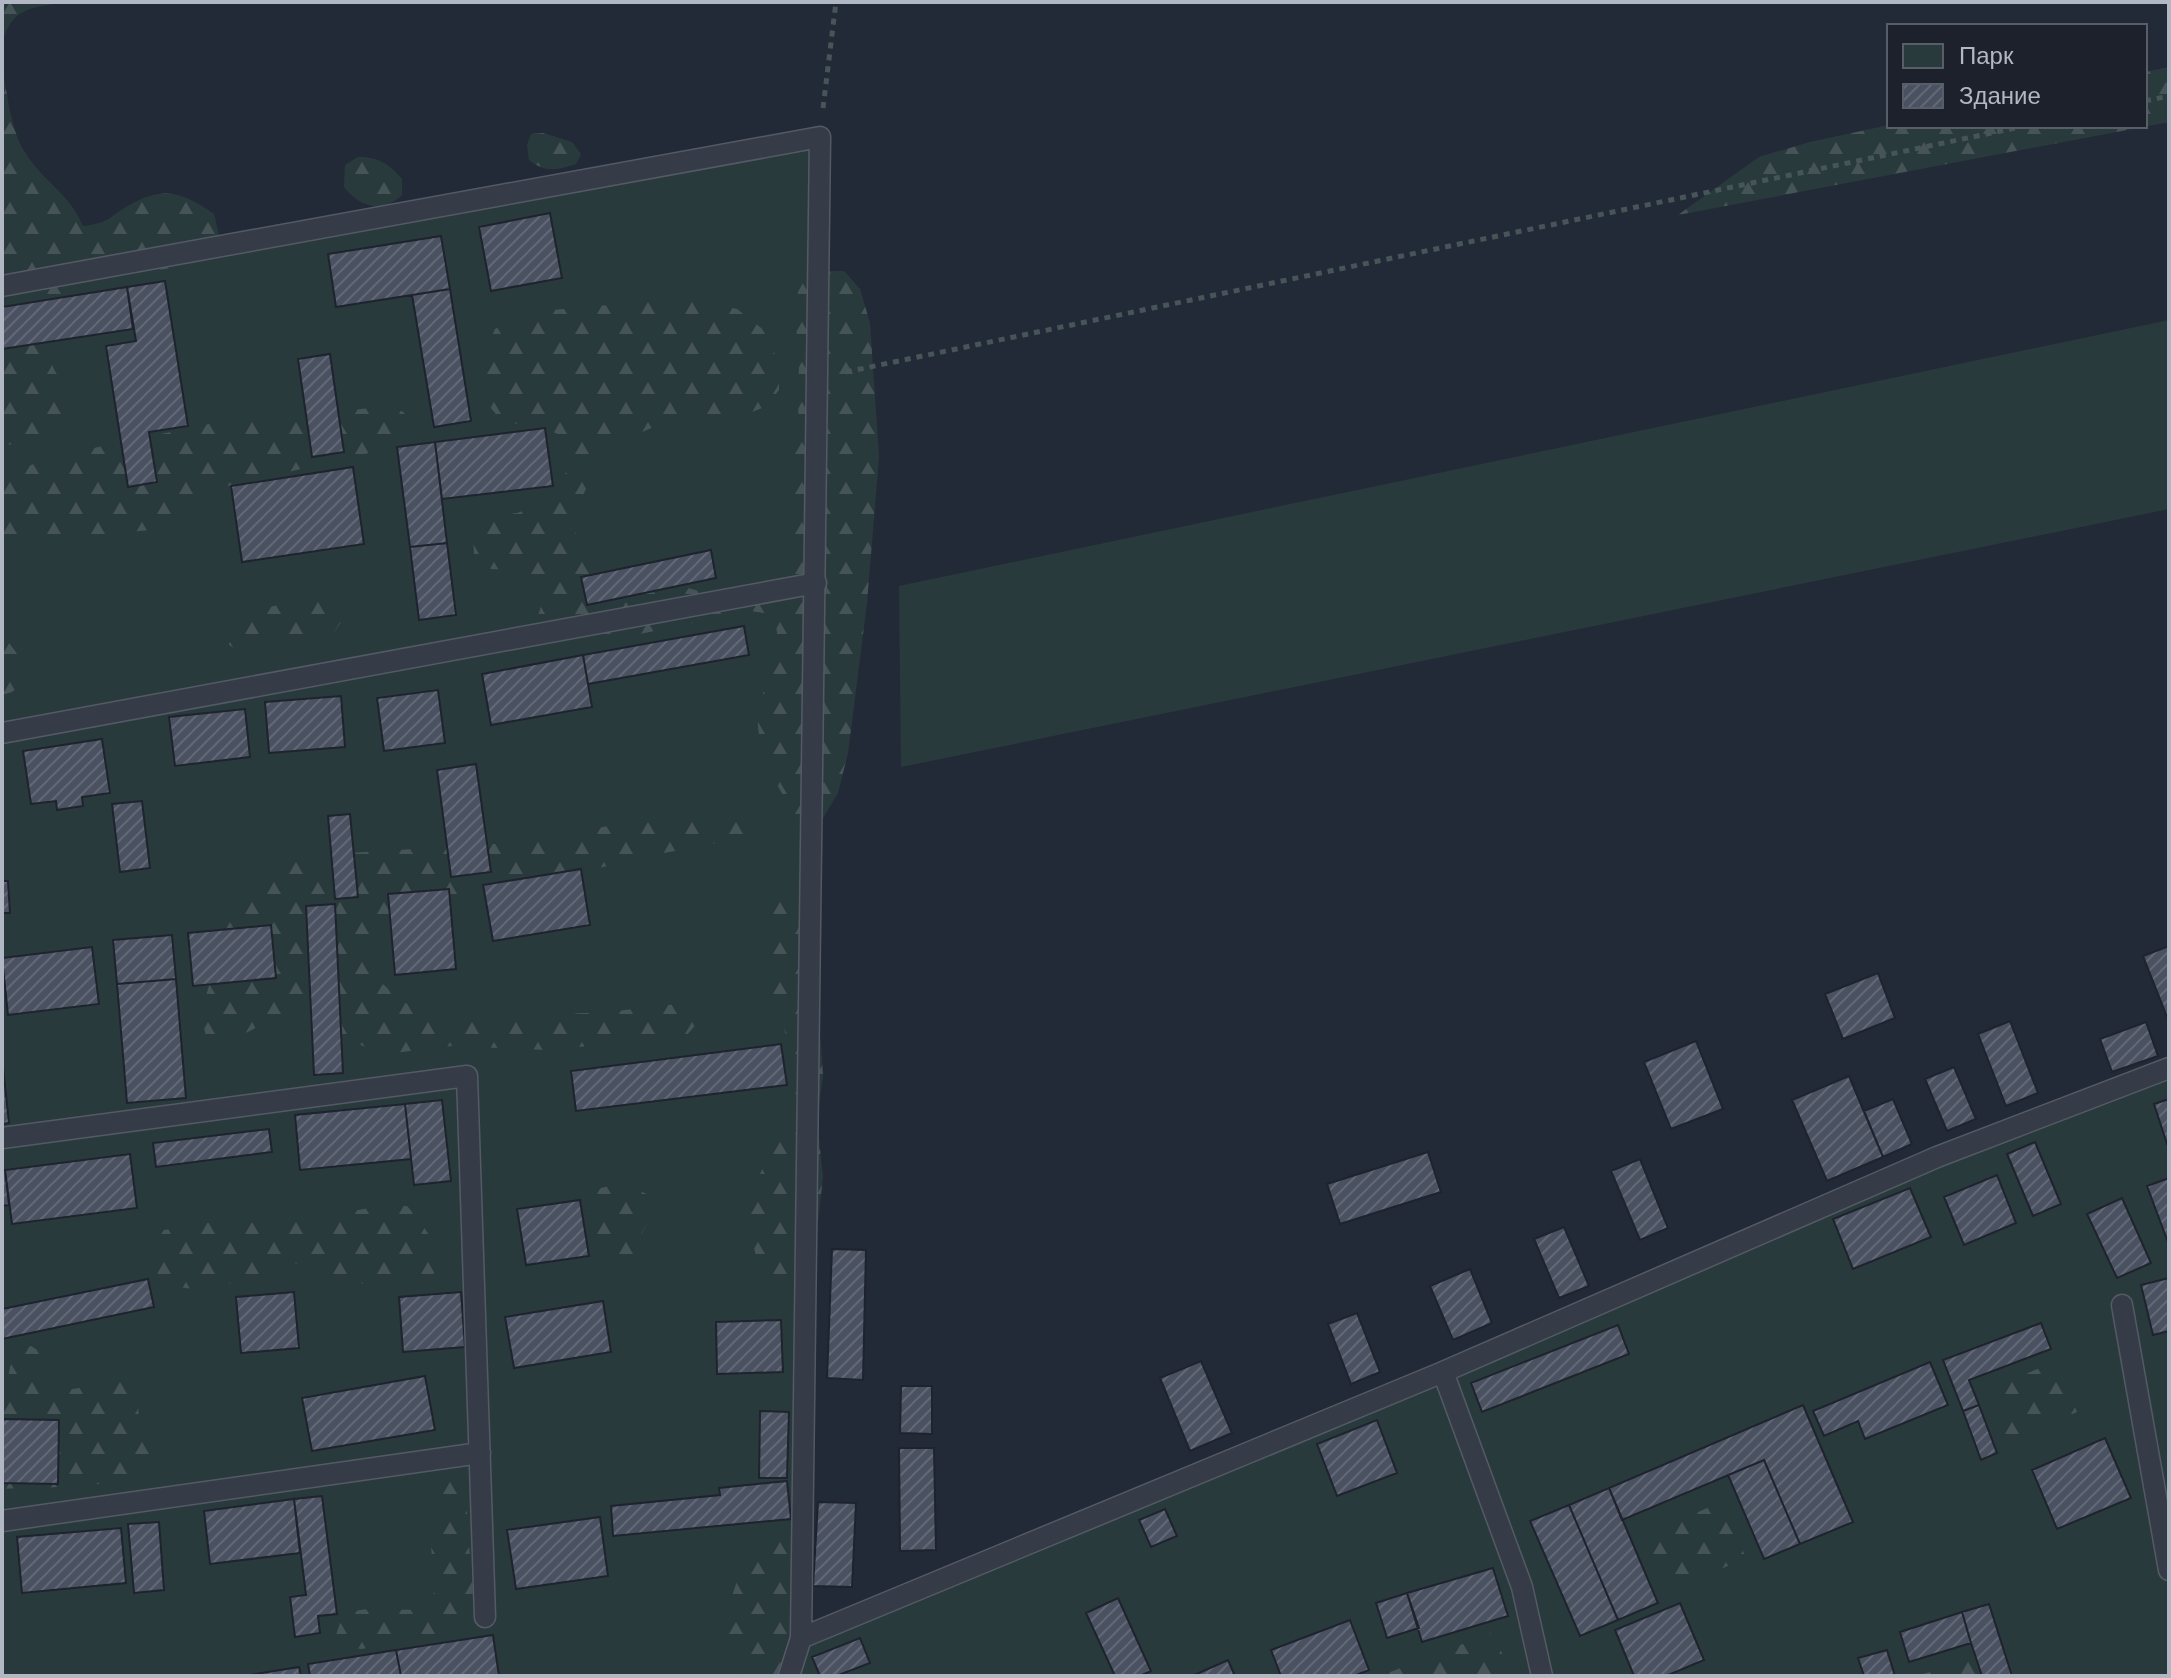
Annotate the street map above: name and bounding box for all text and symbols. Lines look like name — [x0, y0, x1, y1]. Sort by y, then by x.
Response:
legend — [1887, 24, 2147, 128]
text: Парк — [1959, 42, 2014, 69]
text: Здание — [1959, 82, 2041, 109]

